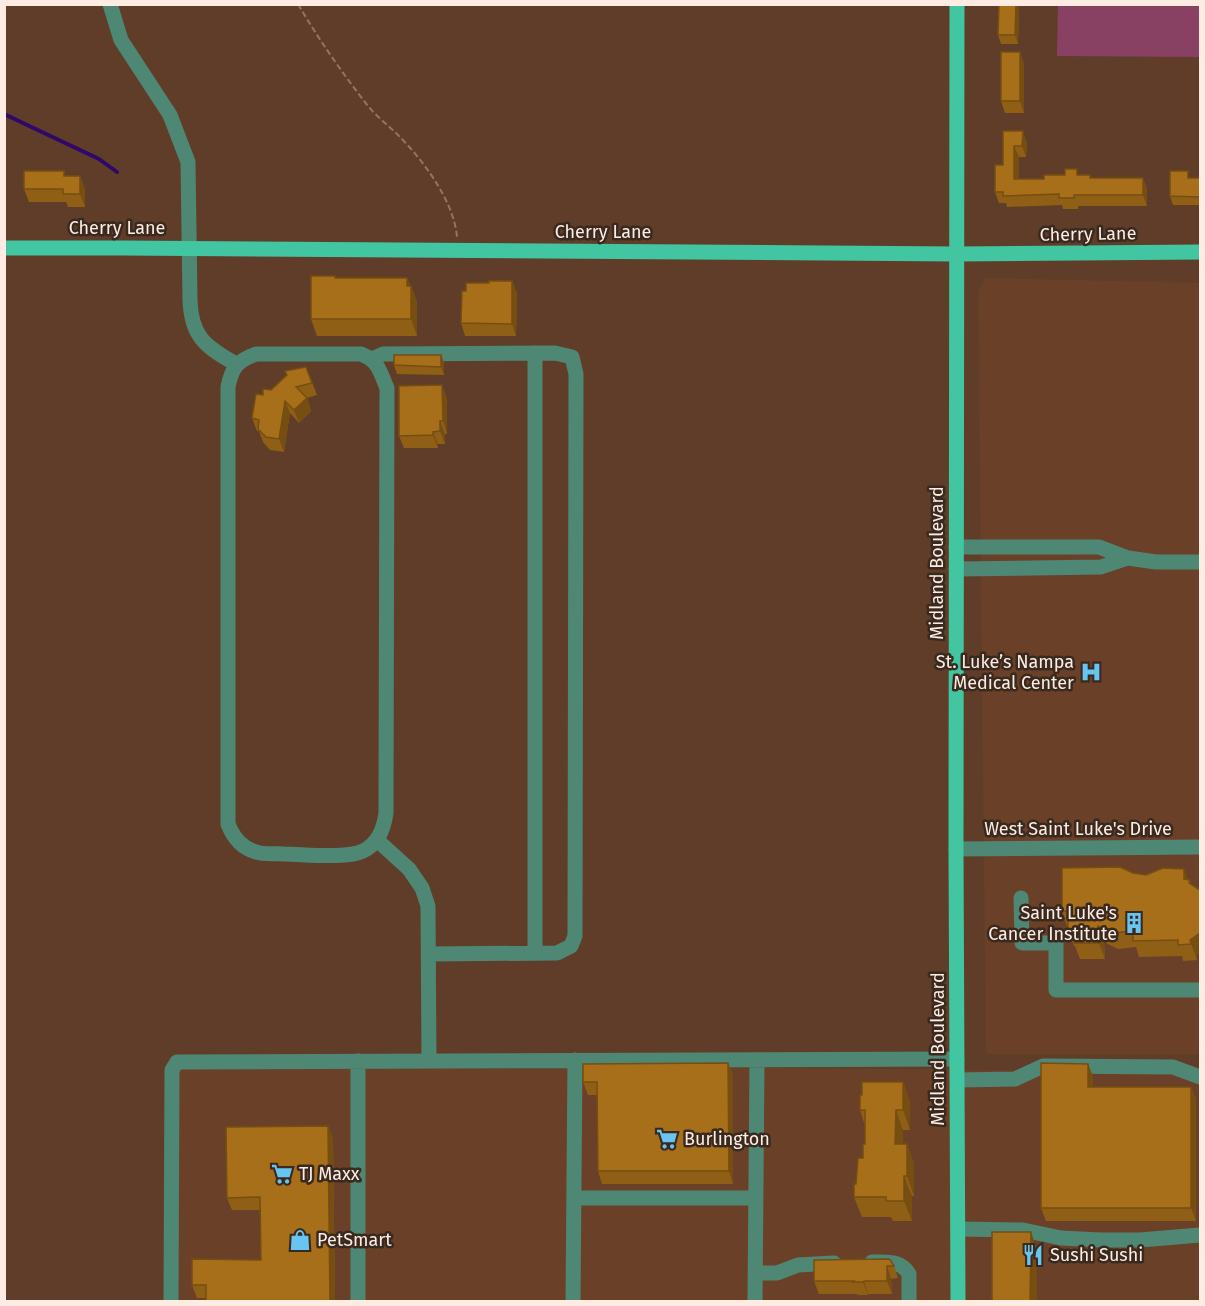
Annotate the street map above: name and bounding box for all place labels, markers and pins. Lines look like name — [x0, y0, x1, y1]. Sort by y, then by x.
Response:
place label: St. Luke’s Nampa Medical Center — [936, 651, 1074, 694]
hospital icon: St. Luke’s Nampa Medical Center — [1079, 660, 1103, 684]
place label: Saint Luke's Cancer Institute — [988, 902, 1117, 945]
building icon: Saint Luke's Cancer Institute — [1122, 911, 1146, 935]
supermarket icon: Burlington — [655, 1127, 679, 1151]
place label: Burlington — [684, 1128, 770, 1150]
supermarket icon: TJ Maxx — [270, 1162, 294, 1186]
place label: TJ Maxx — [299, 1163, 360, 1185]
shop icon: PetSmart — [288, 1228, 312, 1252]
place label: PetSmart — [317, 1229, 392, 1251]
restaurant icon: Sushi Sushi — [1021, 1243, 1045, 1267]
place label: Sushi Sushi — [1050, 1244, 1143, 1266]

